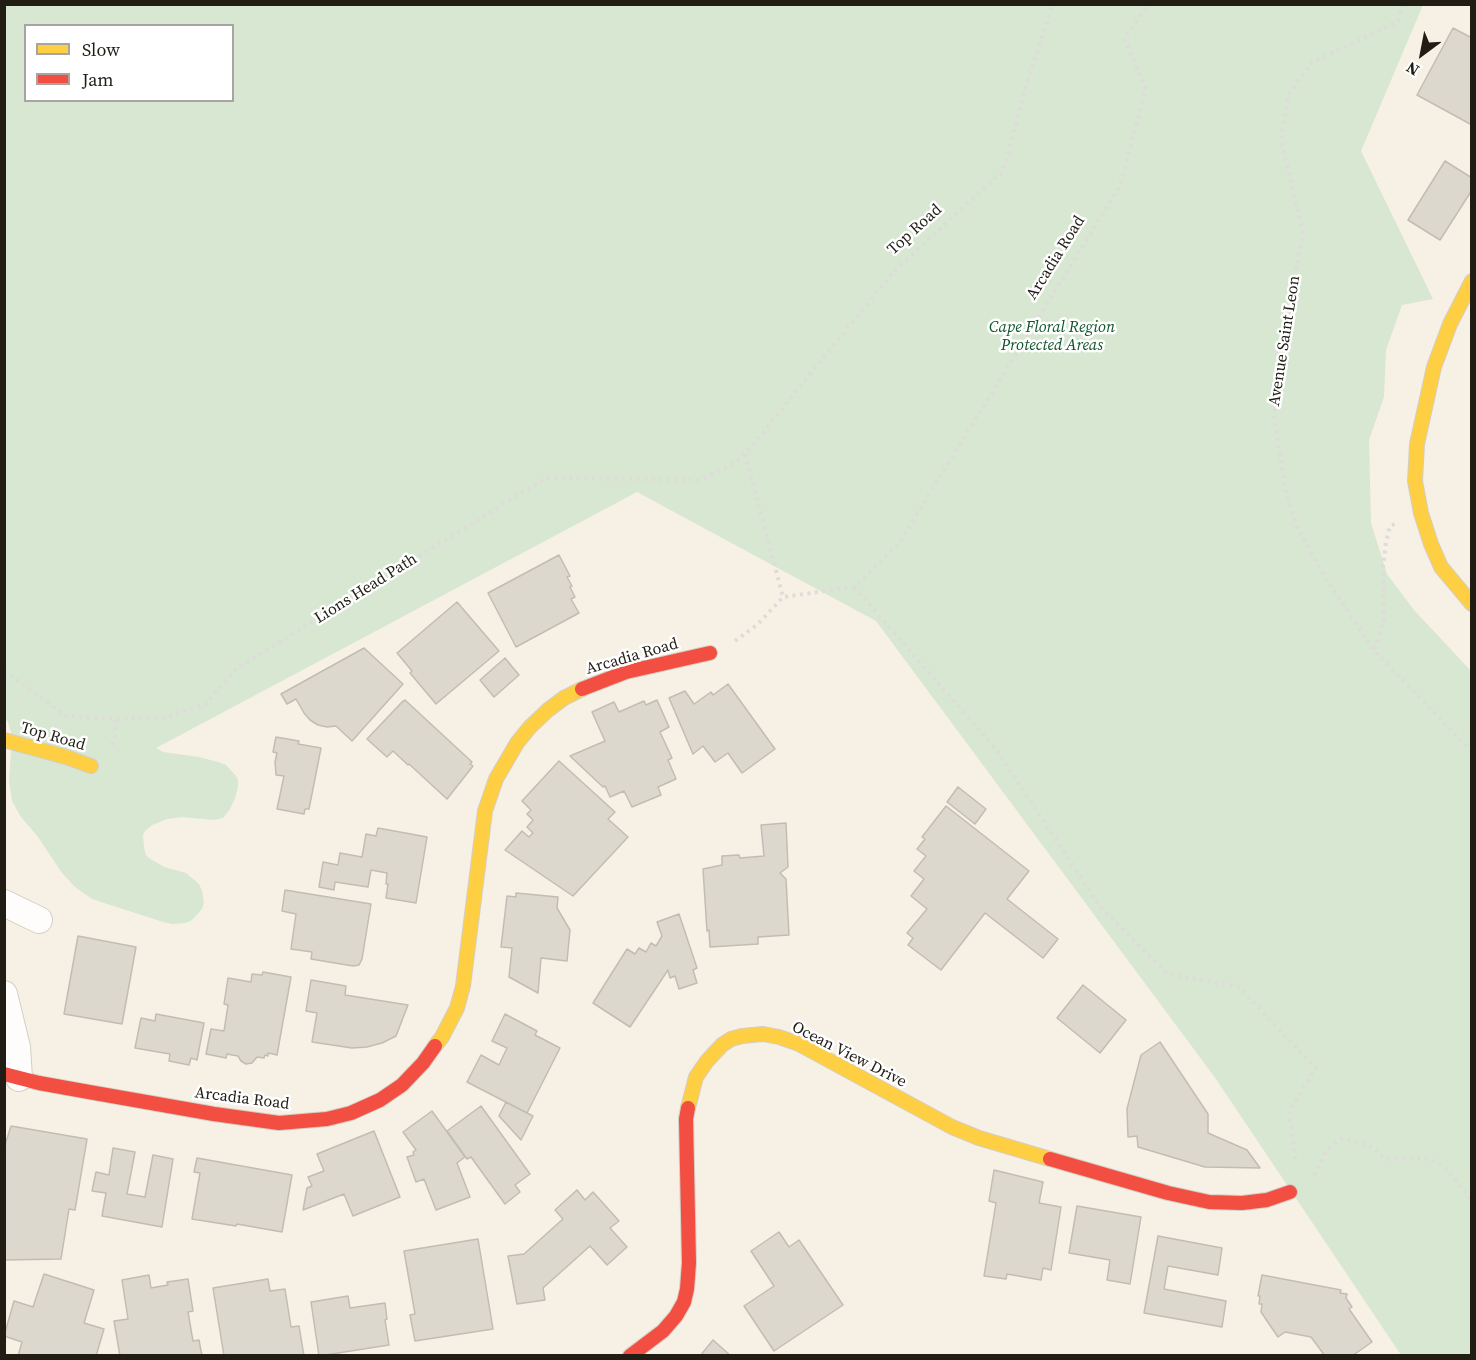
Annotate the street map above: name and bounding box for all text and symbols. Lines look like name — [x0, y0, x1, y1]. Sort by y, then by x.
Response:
legend — [24, 24, 234, 102]
north arrow — [1392, 24, 1452, 84]
text: Slow — [82, 37, 120, 62]
text: N — [1402, 57, 1423, 82]
text: Jam — [82, 67, 114, 92]
street label: Top Road — [884, 201, 946, 259]
street label: Arcadia Road — [1023, 213, 1089, 303]
street label: Avenue Saint Leon — [1265, 274, 1305, 408]
park label: Cape Floral Region Protected Areas — [989, 318, 1115, 356]
street label: Lions Head Path — [311, 550, 421, 628]
street label: Arcadia Road — [584, 635, 680, 679]
street label: Top Road — [18, 719, 88, 755]
street label: Ocean View Drive — [788, 1018, 910, 1092]
street label: Arcadia Road — [194, 1084, 290, 1114]

